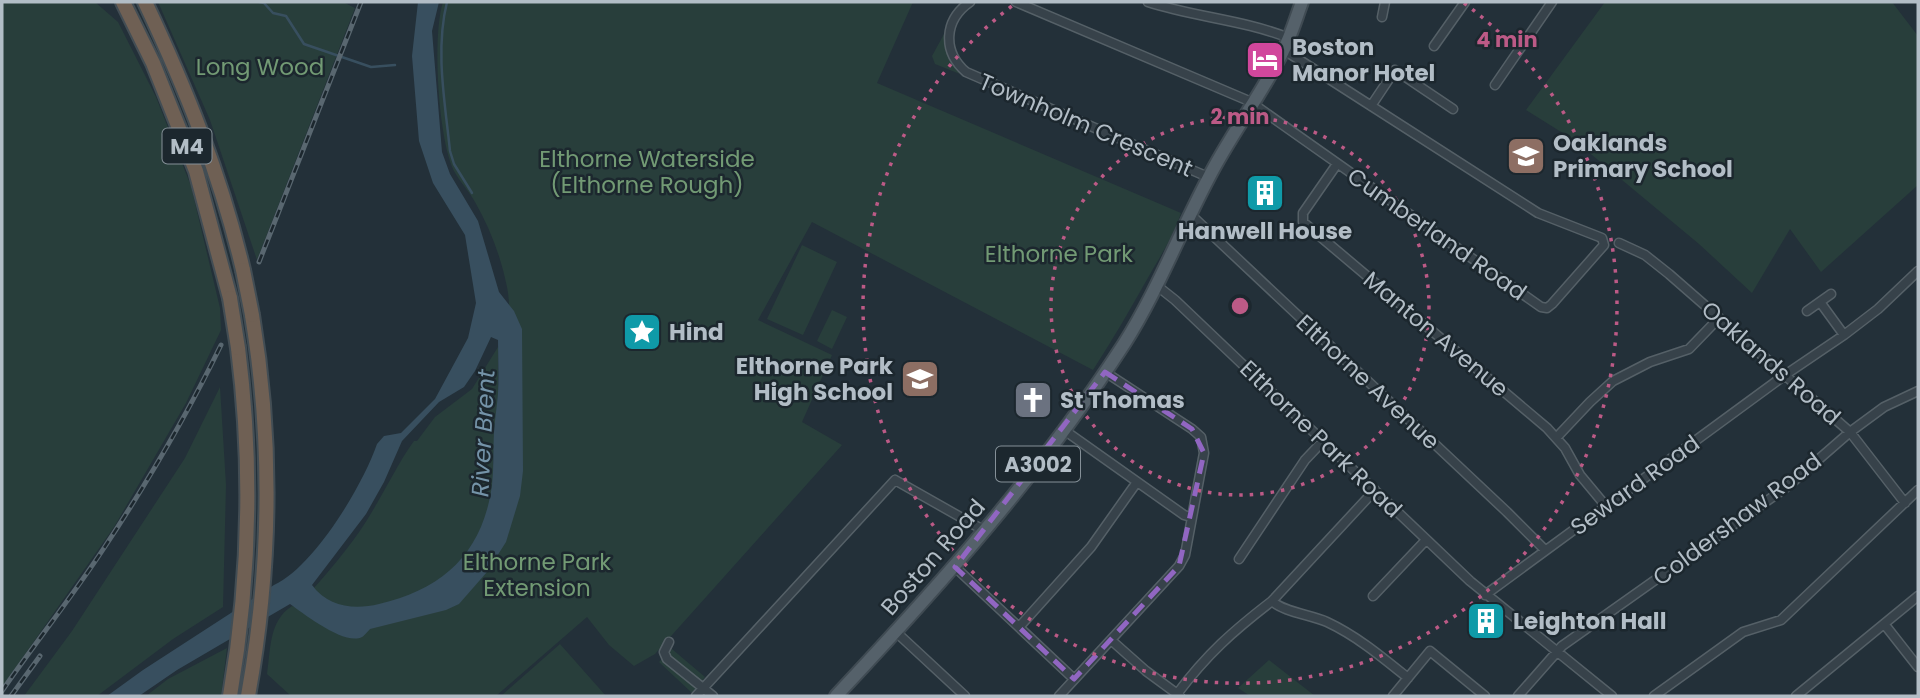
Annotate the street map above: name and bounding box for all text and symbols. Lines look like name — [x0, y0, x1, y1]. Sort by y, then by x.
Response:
text: 4 min — [1476, 25, 1538, 54]
place label: Boston Manor Hotel — [1292, 31, 1435, 89]
hotel icon: Boston Manor Hotel — [1244, 39, 1286, 81]
park label: Long Wood — [196, 51, 324, 83]
street label: Townholm Crescent — [974, 65, 1198, 185]
text: 2 min — [1210, 102, 1270, 131]
place label: Oaklands Primary School — [1553, 127, 1733, 185]
road number: M4 — [162, 128, 212, 164]
school or university icon: Oaklands Primary School — [1505, 135, 1547, 177]
park label: Elthorne Waterside (Elthorne Rough) — [539, 143, 755, 201]
street label: Cumberland Road — [1341, 160, 1533, 308]
building icon: Hanwell House — [1244, 172, 1286, 214]
place label: Hanwell House — [1178, 215, 1352, 247]
park label: Elthorne Park — [985, 238, 1133, 270]
street label: Manton Avenue — [1357, 264, 1515, 404]
centre of rings — [1228, 294, 1252, 318]
street label: Oaklands Road — [1695, 294, 1847, 432]
street label: Elthorne Avenue — [1289, 307, 1447, 457]
place icon: Hind — [621, 311, 663, 353]
place label: Hind — [669, 316, 724, 348]
place label: Elthorne Park High School — [736, 350, 894, 408]
street label: Elthorne Park Road — [1233, 353, 1409, 525]
school or university icon: Elthorne Park High School — [899, 358, 941, 400]
water label: River Brent — [463, 367, 503, 498]
church icon: St Thomas — [1012, 379, 1054, 421]
place label: St Thomas — [1060, 384, 1185, 416]
street label: Seward Road — [1564, 427, 1706, 543]
street label: Coldershaw Road — [1646, 445, 1828, 593]
road number: A3002 — [996, 447, 1080, 482]
street label: Boston Road — [873, 492, 993, 622]
park label: Elthorne Park Extension — [463, 546, 611, 604]
building icon: Leighton Hall — [1465, 600, 1507, 642]
place label: Leighton Hall — [1513, 605, 1666, 637]

